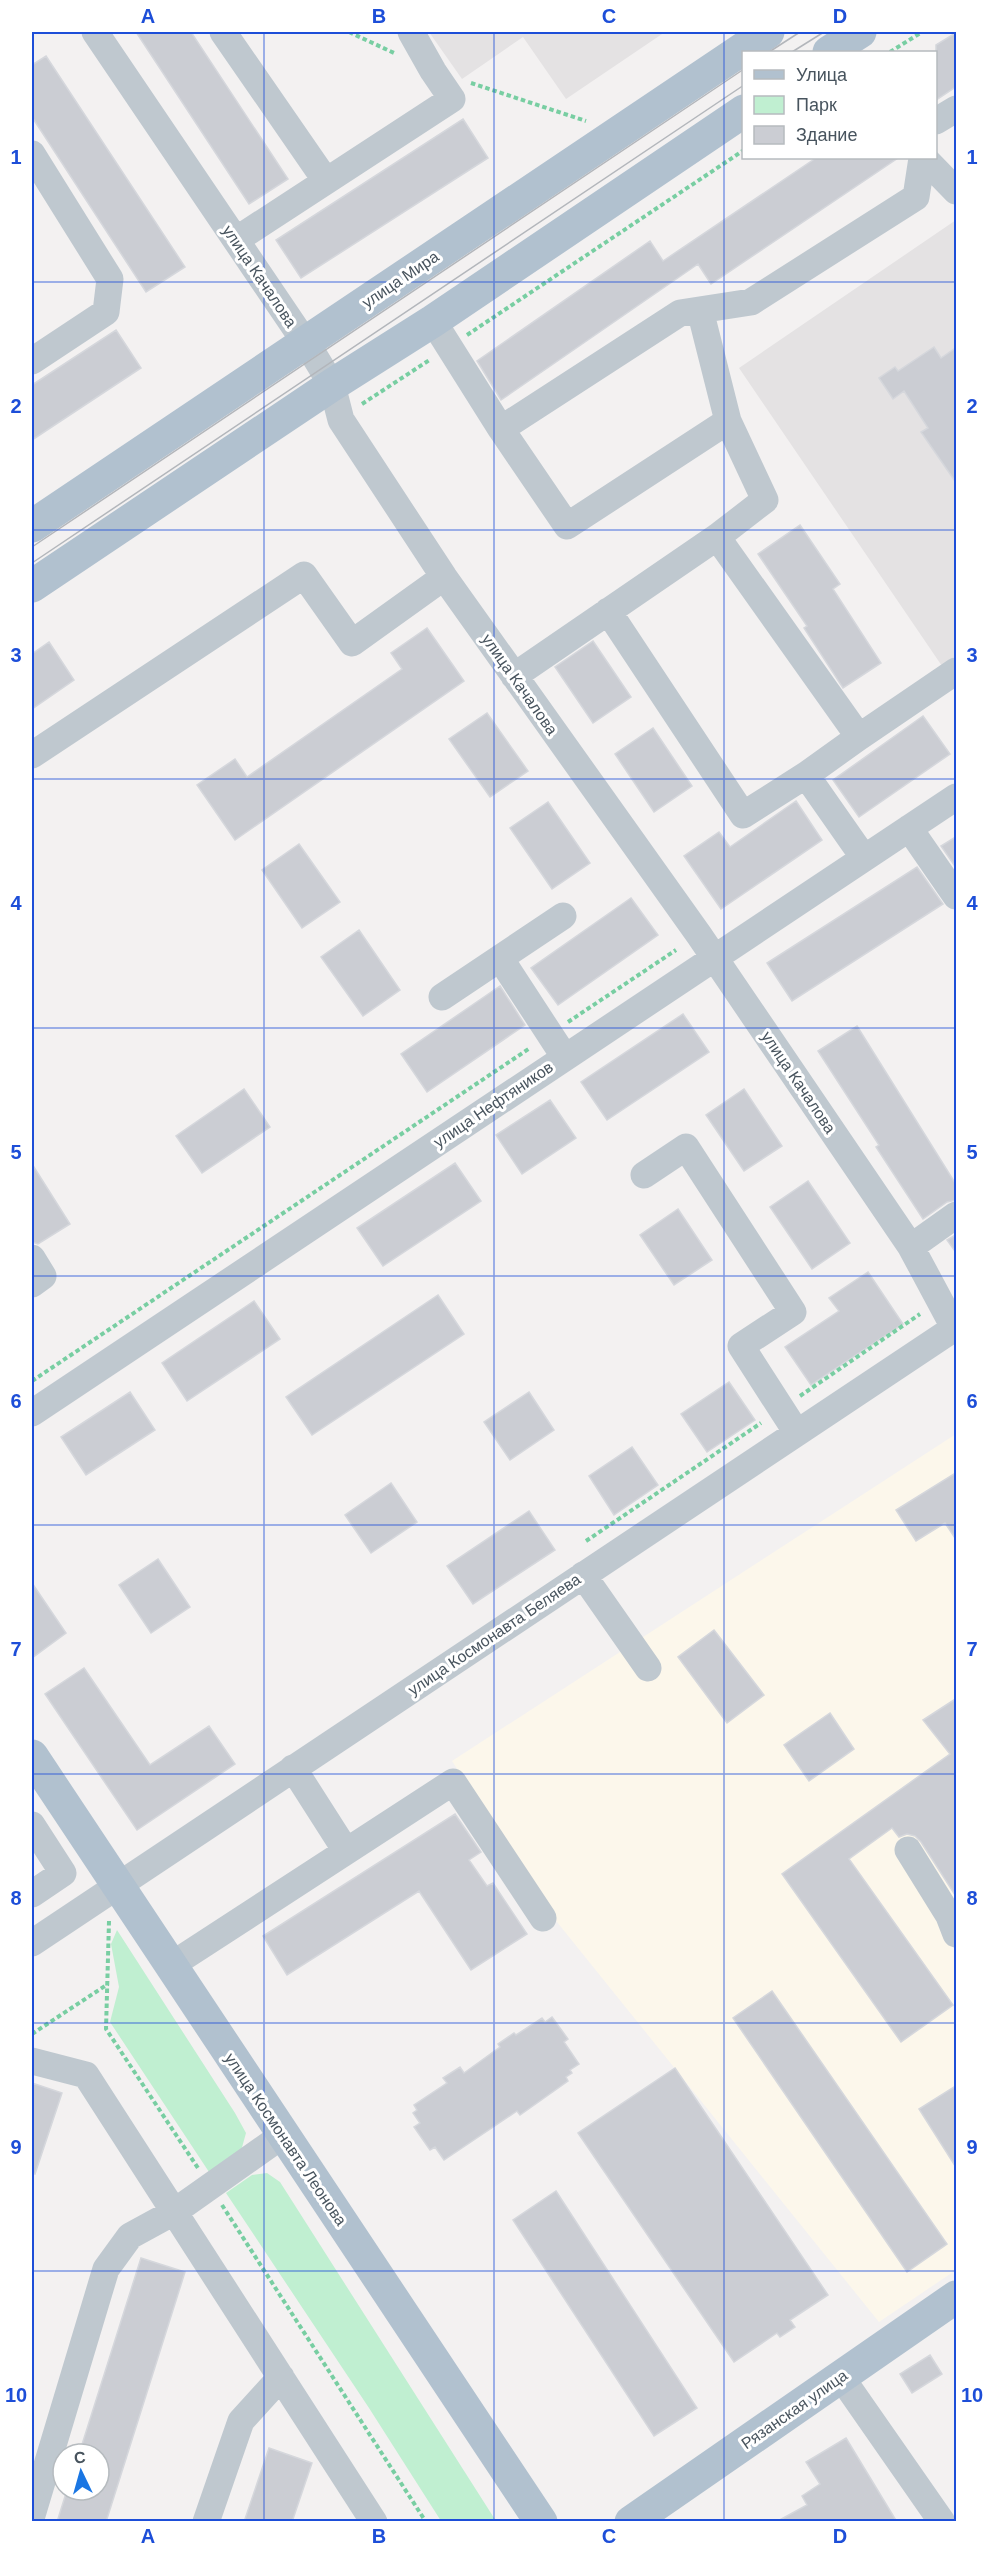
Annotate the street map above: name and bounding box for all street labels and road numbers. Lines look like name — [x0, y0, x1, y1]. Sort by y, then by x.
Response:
street label: улица Качалова — [219, 222, 300, 331]
street label: улица Мира — [359, 248, 442, 311]
street label: улица Качалова — [478, 631, 561, 738]
street label: улица Качалова — [758, 1028, 839, 1137]
street label: улица Нефтяников — [430, 1058, 556, 1151]
street label: улица Космонавта Беляева — [405, 1570, 584, 1698]
street label: улица Космонавта Леонова — [221, 2050, 350, 2229]
street label: Рязанская улица — [738, 2366, 851, 2452]

